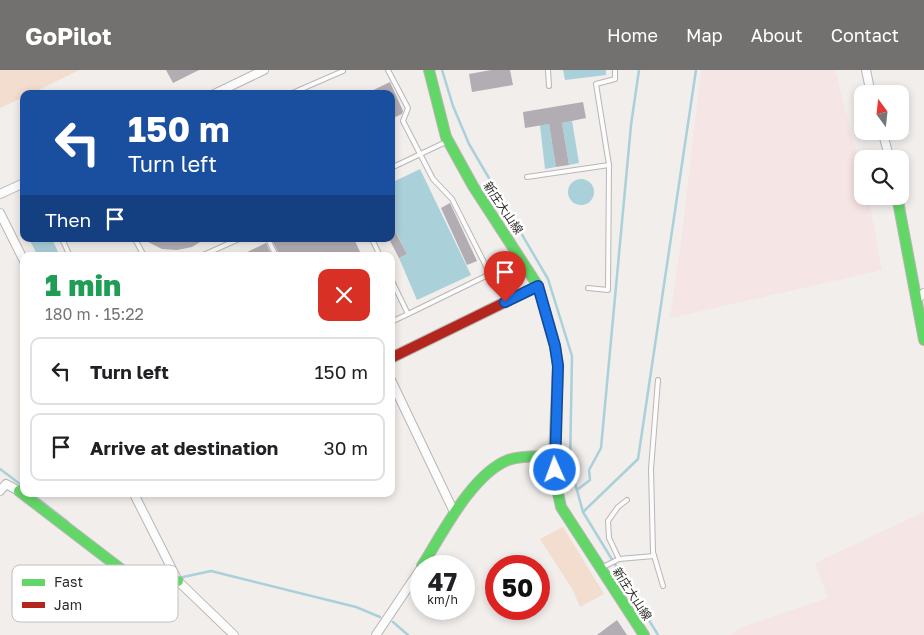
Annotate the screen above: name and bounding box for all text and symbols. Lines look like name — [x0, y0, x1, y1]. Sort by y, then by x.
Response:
text: GoPilot — [25, 21, 112, 50]
text: Home — [607, 24, 658, 46]
text: Map — [686, 24, 723, 46]
text: About — [751, 24, 803, 46]
text: Contact — [831, 24, 899, 46]
north arrow — [854, 85, 909, 140]
map controls — [854, 85, 909, 205]
text: 150 m — [128, 108, 230, 150]
icon: left — [45, 110, 110, 175]
text: Turn left — [128, 150, 217, 177]
button: search — [854, 150, 909, 205]
street label: 新庄大山線 — [480, 179, 526, 237]
icon: arrive — [101, 205, 129, 233]
text: Then — [45, 208, 91, 231]
pin — [484, 251, 526, 302]
icon: arrive — [491, 258, 519, 286]
text: 1 min — [45, 267, 121, 303]
button: close — [318, 269, 370, 321]
text: 180 m · 15:22 — [45, 304, 144, 324]
icon: left — [47, 357, 75, 385]
text: Turn left — [90, 360, 169, 383]
text: 150 m — [314, 360, 368, 383]
icon: arrive — [47, 433, 75, 461]
text: Arrive at destination — [90, 436, 278, 459]
text: 30 m — [324, 436, 368, 459]
position arrow — [528, 443, 580, 495]
speed limit sign: 50 — [485, 555, 550, 620]
street label: 新庄大山線 — [610, 564, 655, 623]
legend — [12, 565, 178, 622]
text: 47 — [428, 566, 457, 597]
text: Fast — [54, 573, 83, 590]
text: km/h — [427, 592, 458, 607]
text: Jam — [54, 596, 82, 613]

